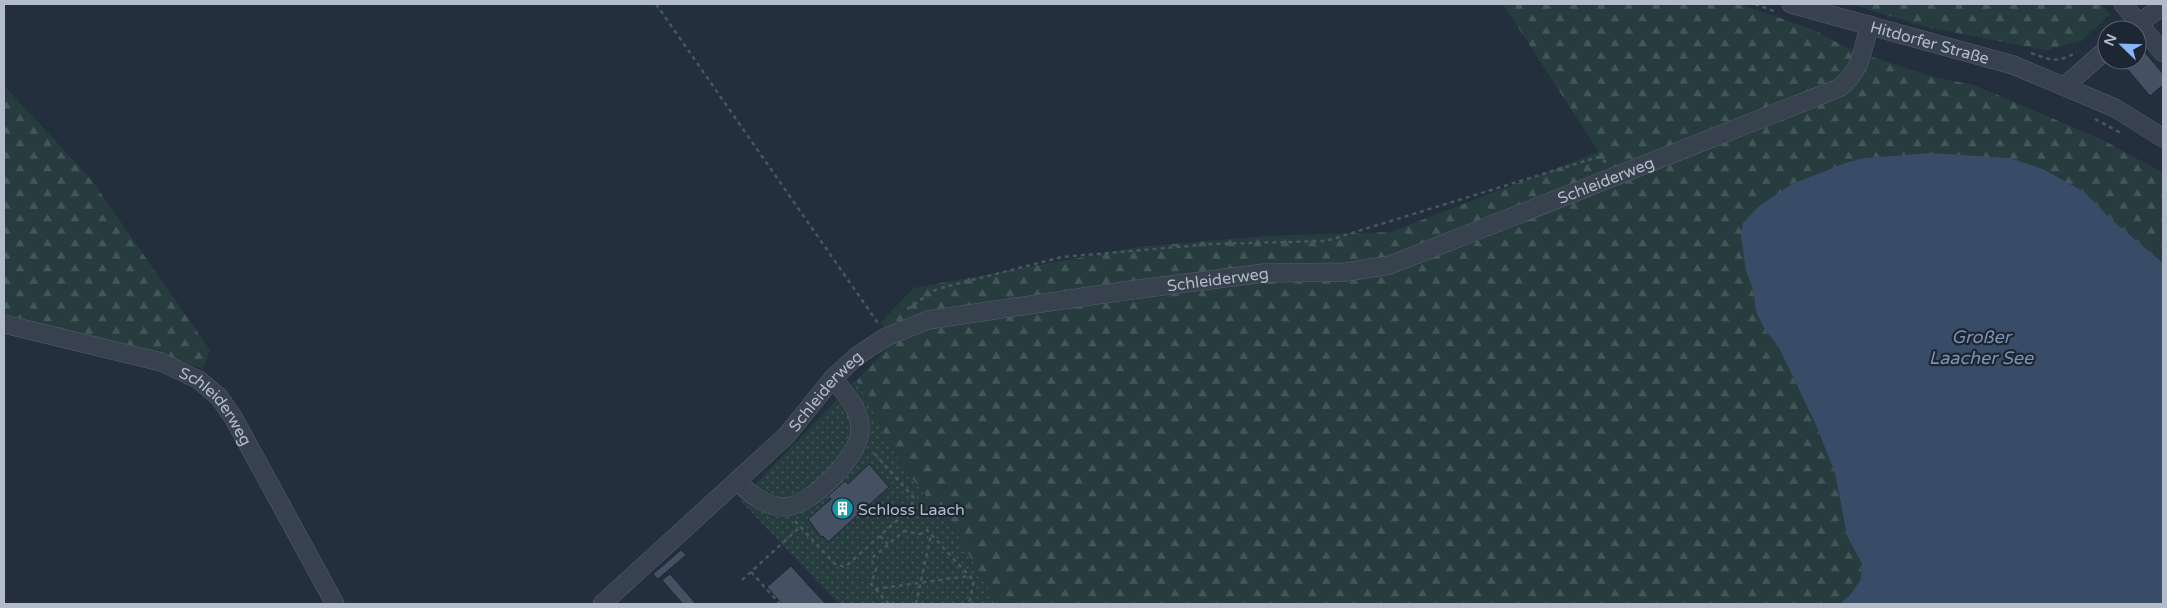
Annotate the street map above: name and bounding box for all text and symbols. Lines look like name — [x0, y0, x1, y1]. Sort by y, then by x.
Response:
street label: Hitdorfer Straße — [1868, 17, 1991, 69]
north arrow — [2097, 20, 2147, 70]
text: N — [2100, 32, 2121, 49]
street label: Schleiderweg — [1555, 153, 1657, 209]
street label: Schleiderweg — [1166, 264, 1270, 296]
water label: Großer Laacher See — [1929, 326, 2034, 369]
street label: Schleiderweg — [785, 347, 867, 436]
street label: Schleiderweg — [176, 363, 256, 449]
building icon: Schloss Laach — [830, 497, 854, 521]
place label: Schloss Laach — [858, 500, 965, 520]

